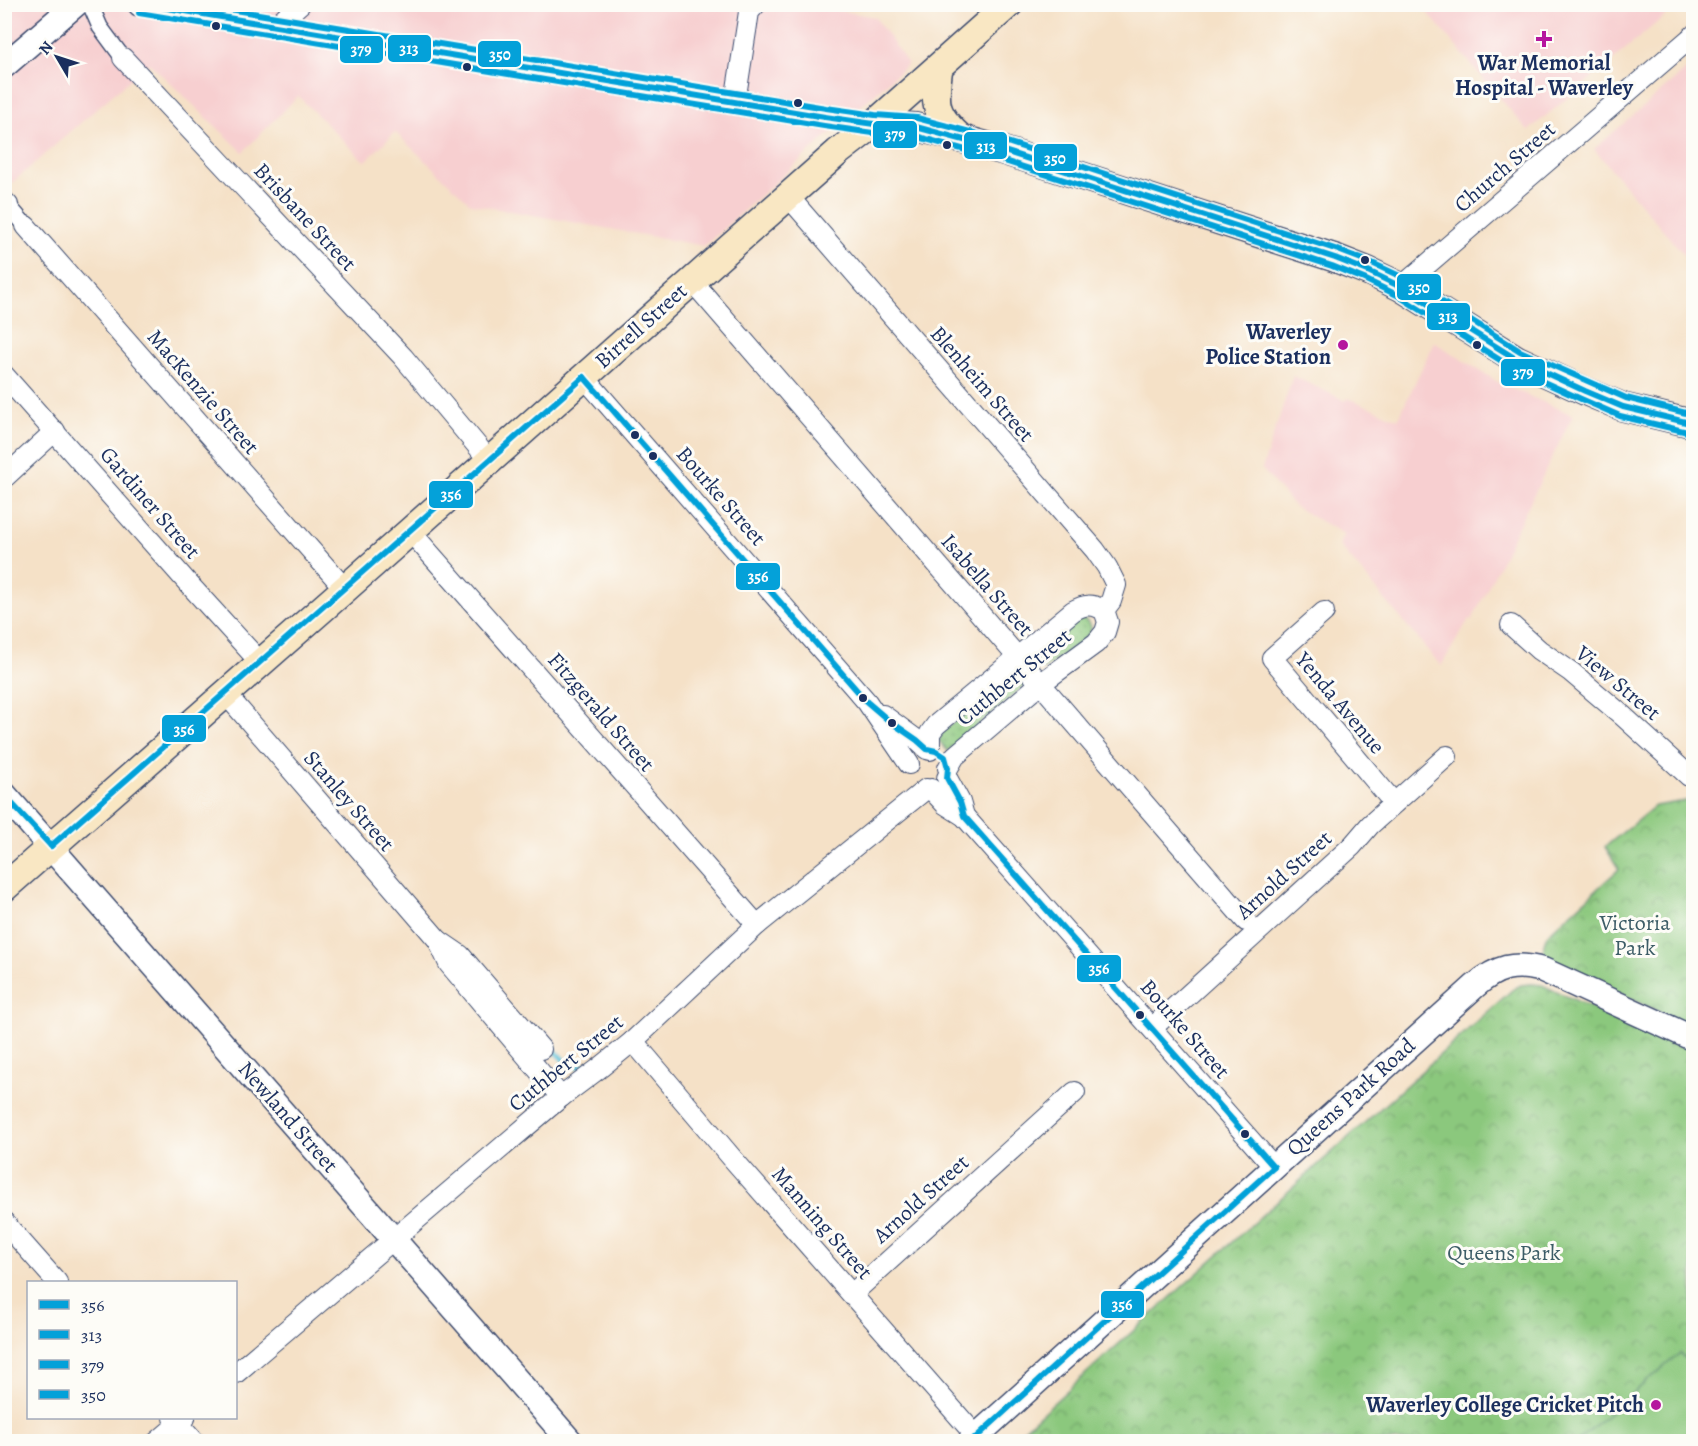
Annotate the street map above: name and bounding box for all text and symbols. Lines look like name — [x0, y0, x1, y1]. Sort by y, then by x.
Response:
unlabelled marker — [210, 20, 222, 32]
north arrow — [27, 27, 87, 87]
marker: War Memorial Hospital - Waverley — [1535, 30, 1553, 48]
line badge: 313 — [387, 34, 432, 63]
line badge: 379 — [339, 35, 384, 64]
text: N — [34, 36, 59, 60]
text: 313 — [399, 38, 419, 60]
text: 379 — [350, 39, 372, 61]
line badge: 350 — [477, 40, 522, 68]
text: 350 — [489, 44, 511, 66]
place label: War Memorial Hospital - Waverley — [1455, 48, 1634, 103]
unlabelled marker — [461, 61, 473, 73]
unlabelled marker — [792, 97, 804, 109]
street label: Church Street — [1448, 115, 1562, 219]
line badge: 379 — [872, 120, 918, 149]
text: 379 — [884, 124, 906, 146]
line badge: 313 — [963, 131, 1008, 160]
text: 313 — [976, 136, 996, 158]
unlabelled marker — [941, 139, 953, 151]
line badge: 350 — [1033, 143, 1078, 172]
text: 350 — [1044, 148, 1066, 170]
street label: Brisbane Street — [247, 156, 363, 278]
unlabelled marker — [1359, 254, 1371, 266]
line badge: 350 — [1396, 273, 1442, 301]
street label: Birrell Street — [588, 276, 694, 376]
text: 350 — [1408, 277, 1430, 299]
line badge: 313 — [1426, 302, 1471, 331]
text: 313 — [1438, 306, 1458, 328]
place label: Waverley Police Station — [1205, 317, 1332, 372]
street label: Blenheim Street — [923, 319, 1041, 449]
street label: MacKenzie Street — [140, 323, 266, 461]
marker: Waverley Police Station — [1336, 338, 1350, 352]
unlabelled marker — [1471, 339, 1483, 351]
line badge: 379 — [1500, 358, 1546, 387]
text: 379 — [1512, 362, 1534, 384]
unlabelled marker — [629, 429, 641, 441]
street label: Gardiner Street — [93, 440, 207, 566]
street label: Bourke Street — [669, 440, 773, 552]
unlabelled marker — [647, 450, 659, 462]
line badge: 356 — [428, 480, 474, 509]
text: 356 — [440, 484, 462, 506]
street label: Isabella Street — [934, 527, 1040, 643]
line badge: 356 — [735, 562, 781, 591]
text: 356 — [747, 566, 769, 588]
street label: Cuthbert Street — [950, 621, 1078, 733]
street label: View Street — [1568, 638, 1667, 727]
street label: Yenda Avenue — [1288, 645, 1392, 760]
street label: Fitzgerald Street — [541, 646, 661, 778]
unlabelled marker — [857, 692, 869, 704]
line badge: 356 — [161, 714, 207, 743]
unlabelled marker — [886, 717, 898, 729]
text: 356 — [173, 719, 195, 741]
street label: Stanley Street — [297, 744, 401, 858]
street label: Arnold Street — [1229, 824, 1338, 927]
park label: Victoria Park — [1598, 908, 1671, 963]
line badge: 356 — [1076, 954, 1122, 983]
text: 356 — [1088, 958, 1110, 980]
street label: Bourke Street — [1133, 973, 1237, 1085]
street label: Cuthbert Street — [502, 1007, 630, 1119]
unlabelled marker — [1134, 1009, 1146, 1021]
street label: Queens Park Road — [1280, 1031, 1422, 1163]
street label: Newland Street — [231, 1055, 345, 1179]
unlabelled marker — [1239, 1128, 1251, 1140]
street label: Arnold Street — [866, 1148, 975, 1251]
street label: Manning Street — [765, 1160, 879, 1286]
park label: Queens Park — [1447, 1238, 1561, 1268]
legend — [27, 1281, 237, 1419]
line badge: 356 — [1100, 1290, 1145, 1319]
text: 356 — [81, 1293, 105, 1317]
text: 356 — [1111, 1294, 1133, 1316]
text: 313 — [81, 1323, 102, 1347]
text: 379 — [81, 1353, 104, 1377]
text: 350 — [81, 1383, 106, 1407]
place label: Waverley College Cricket Pitch — [1365, 1390, 1644, 1420]
marker: Waverley College Cricket Pitch — [1649, 1398, 1663, 1412]

